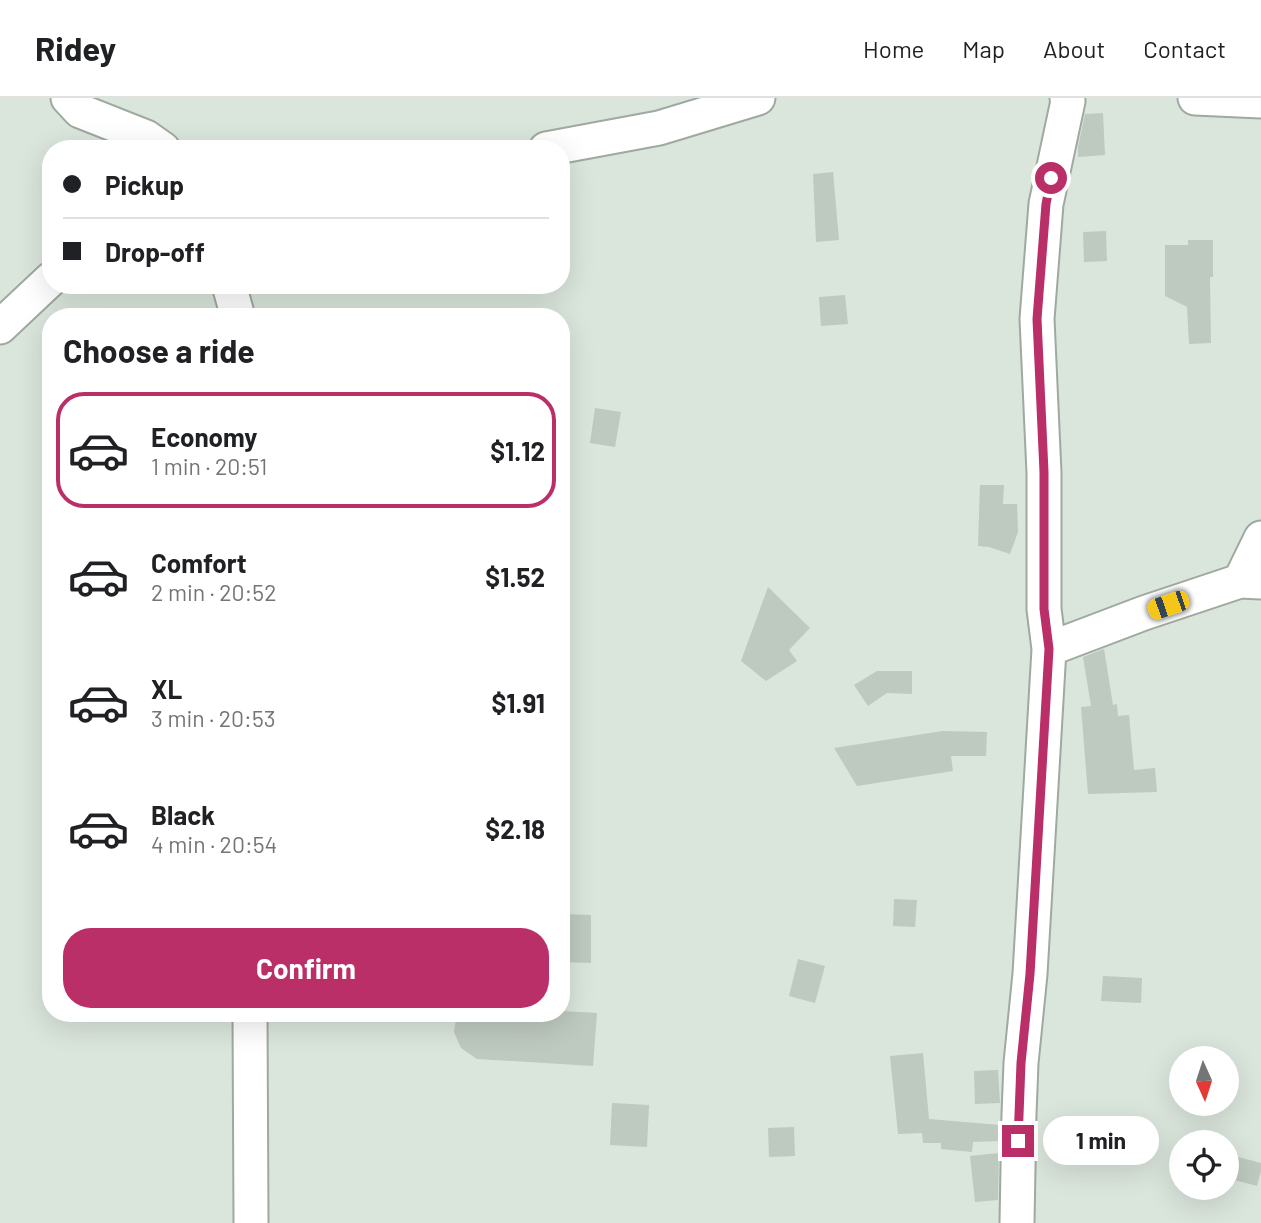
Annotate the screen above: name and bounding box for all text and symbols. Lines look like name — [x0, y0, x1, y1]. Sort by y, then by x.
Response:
text: Ridey — [35, 28, 116, 68]
text: Home — [863, 34, 924, 63]
text: Map — [962, 34, 1005, 63]
text: About — [1043, 34, 1105, 63]
text: Contact — [1143, 34, 1226, 63]
route start — [1035, 162, 1067, 194]
text: Pickup — [105, 169, 184, 200]
text: Drop-off — [105, 236, 205, 267]
text: Choose a ride — [63, 331, 255, 369]
icon: car — [67, 419, 130, 482]
text: Economy — [151, 421, 257, 452]
text: $1.12 — [490, 435, 545, 466]
text: 1 min · 20:51 — [151, 452, 267, 480]
icon: car — [67, 545, 130, 608]
text: Comfort — [151, 547, 247, 578]
text: $1.52 — [485, 561, 545, 592]
text: 2 min · 20:52 — [151, 578, 277, 606]
car — [1145, 588, 1192, 622]
icon: car — [67, 671, 130, 734]
text: XL — [151, 673, 182, 704]
text: $1.91 — [491, 687, 545, 718]
text: 3 min · 20:53 — [151, 704, 276, 732]
icon: car — [67, 797, 130, 860]
text: Black — [151, 799, 215, 830]
text: $2.18 — [485, 813, 545, 844]
text: 4 min · 20:54 — [151, 830, 277, 858]
button: Confirm — [63, 928, 549, 1008]
north arrow — [1169, 1046, 1239, 1116]
map controls — [1169, 1046, 1239, 1200]
callout: 1 min — [1042, 1116, 1158, 1166]
route end — [1002, 1125, 1034, 1157]
text: 1 min — [1076, 1126, 1126, 1154]
button: locate — [1169, 1130, 1239, 1200]

